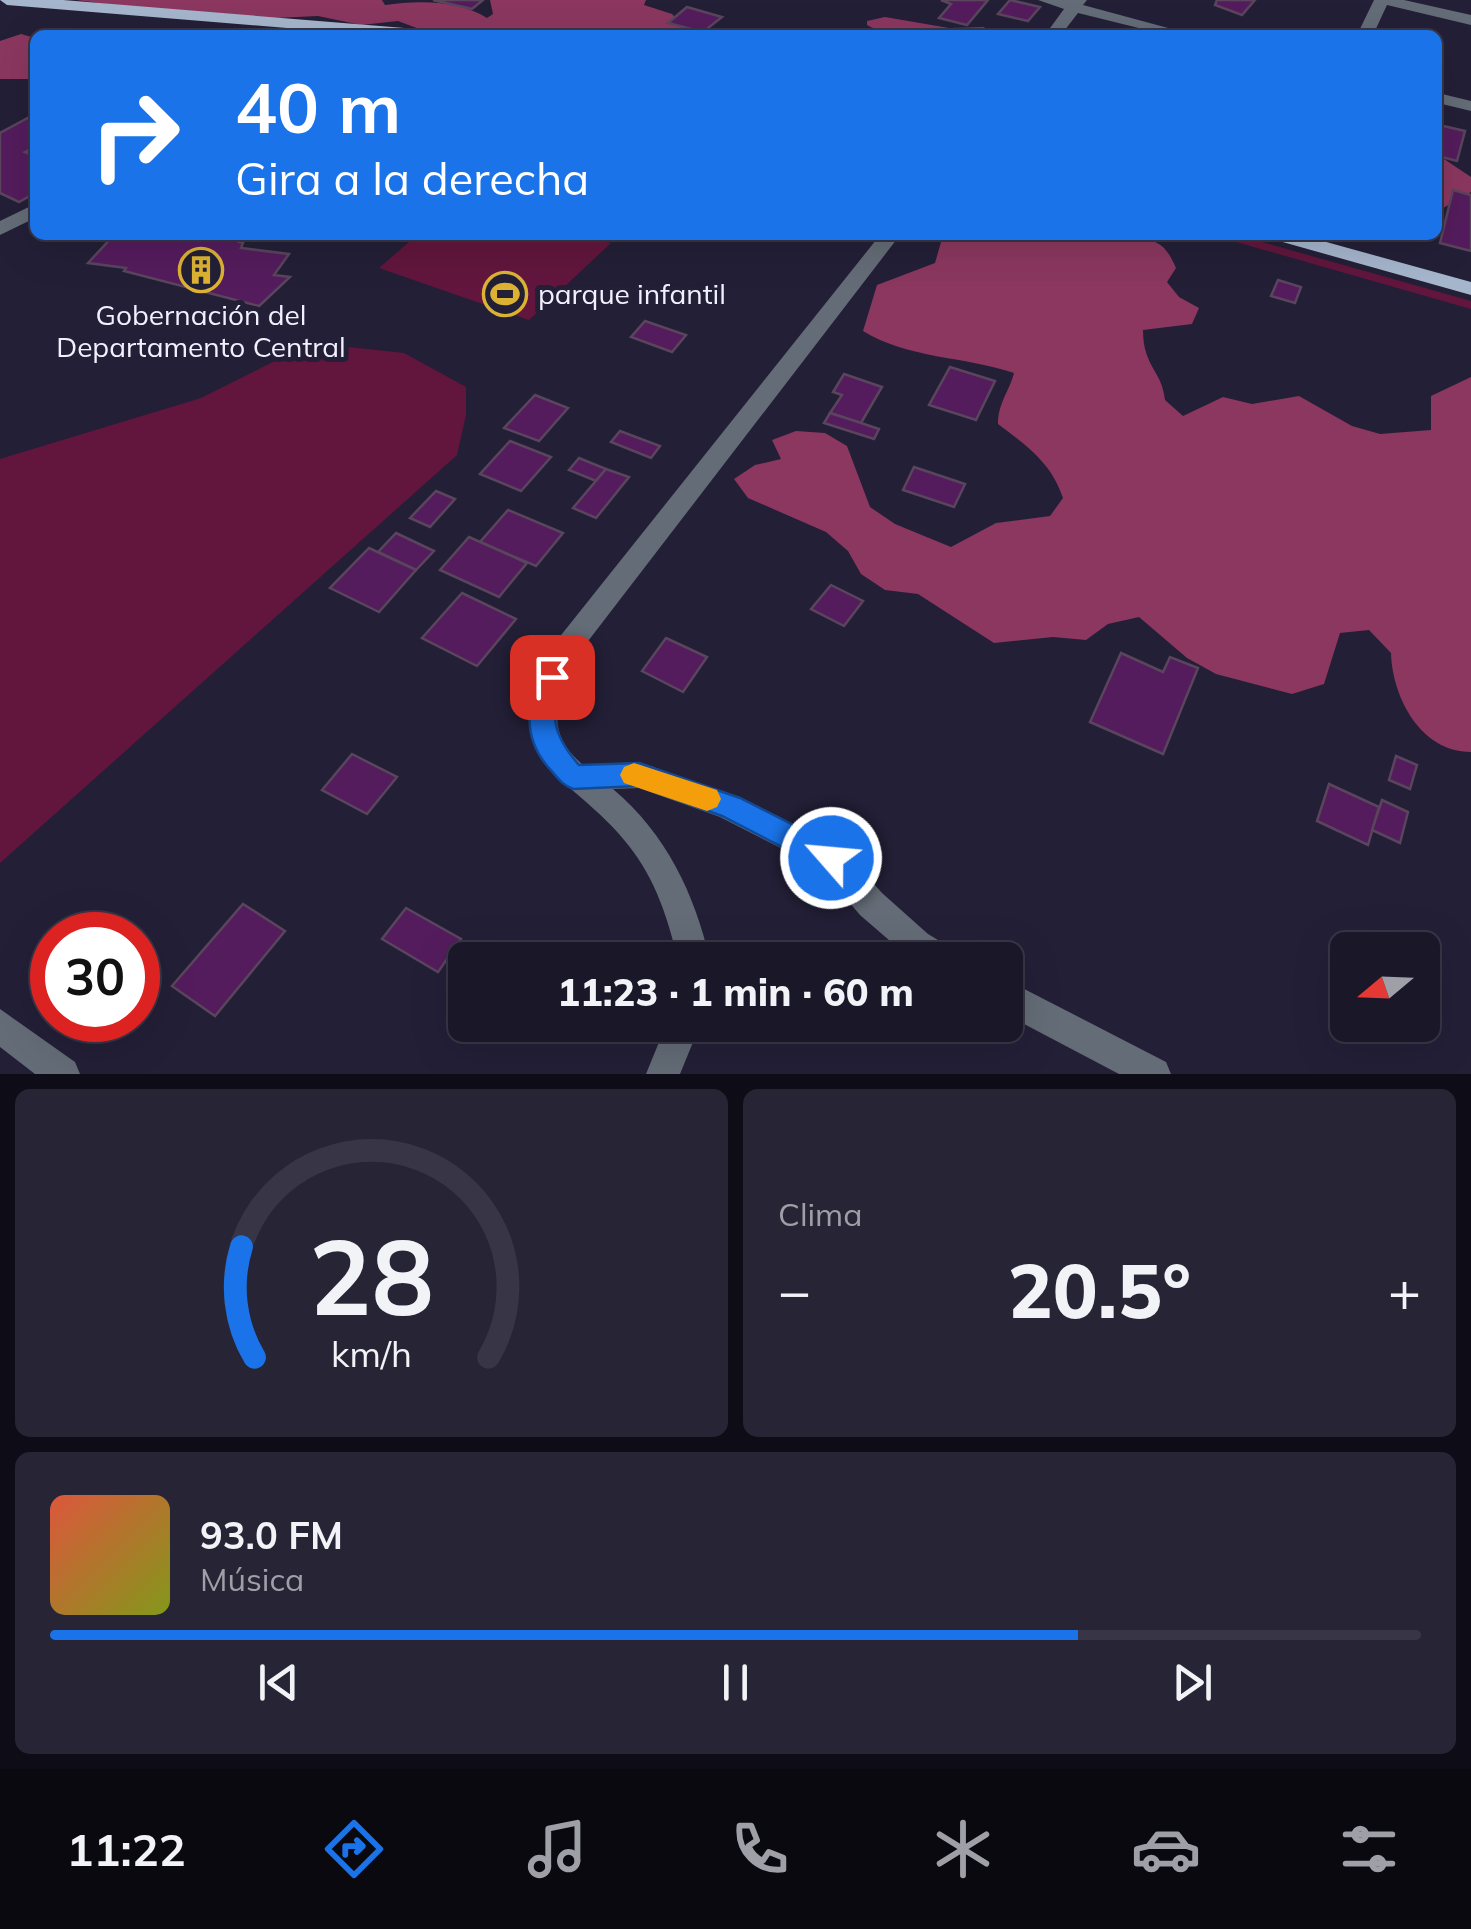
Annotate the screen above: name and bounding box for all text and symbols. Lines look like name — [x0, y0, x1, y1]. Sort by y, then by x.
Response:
text: 40 m — [235, 63, 401, 151]
icon: right — [70, 70, 200, 200]
text: Gira a la derecha — [235, 150, 589, 206]
building icon: Gobernación del Departamento Central — [178, 247, 224, 293]
sports icon: parque infantil — [482, 271, 528, 317]
place label: parque infantil — [538, 276, 726, 311]
place label: Gobernación del Departamento Central — [56, 297, 346, 364]
pin — [510, 635, 595, 720]
icon: arrive — [525, 650, 580, 705]
position arrow — [779, 806, 883, 910]
speed limit sign: 30 — [30, 912, 160, 1042]
north arrow — [1330, 932, 1440, 1042]
map controls — [1330, 932, 1440, 1042]
text: 11:23 · 1 min · 60 m — [557, 968, 914, 1016]
text: Clima — [778, 1194, 862, 1234]
text: 28 — [309, 1210, 434, 1341]
text: 20.5° — [1008, 1243, 1191, 1337]
text: − — [778, 1256, 811, 1325]
text: + — [1388, 1256, 1421, 1325]
text: km/h — [331, 1331, 412, 1376]
text: 93.0 FM — [200, 1511, 343, 1559]
text: Música — [200, 1559, 304, 1599]
icon: previous — [251, 1655, 306, 1710]
icon: pause — [708, 1655, 763, 1710]
icon: next — [1165, 1655, 1220, 1710]
icon: directions — [319, 1814, 389, 1884]
icon: music — [522, 1814, 592, 1884]
icon: phone — [725, 1814, 795, 1884]
icon: climate — [928, 1814, 998, 1884]
icon: car — [1131, 1814, 1201, 1884]
icon: filters — [1334, 1814, 1404, 1884]
text: 11:22 — [67, 1821, 186, 1877]

